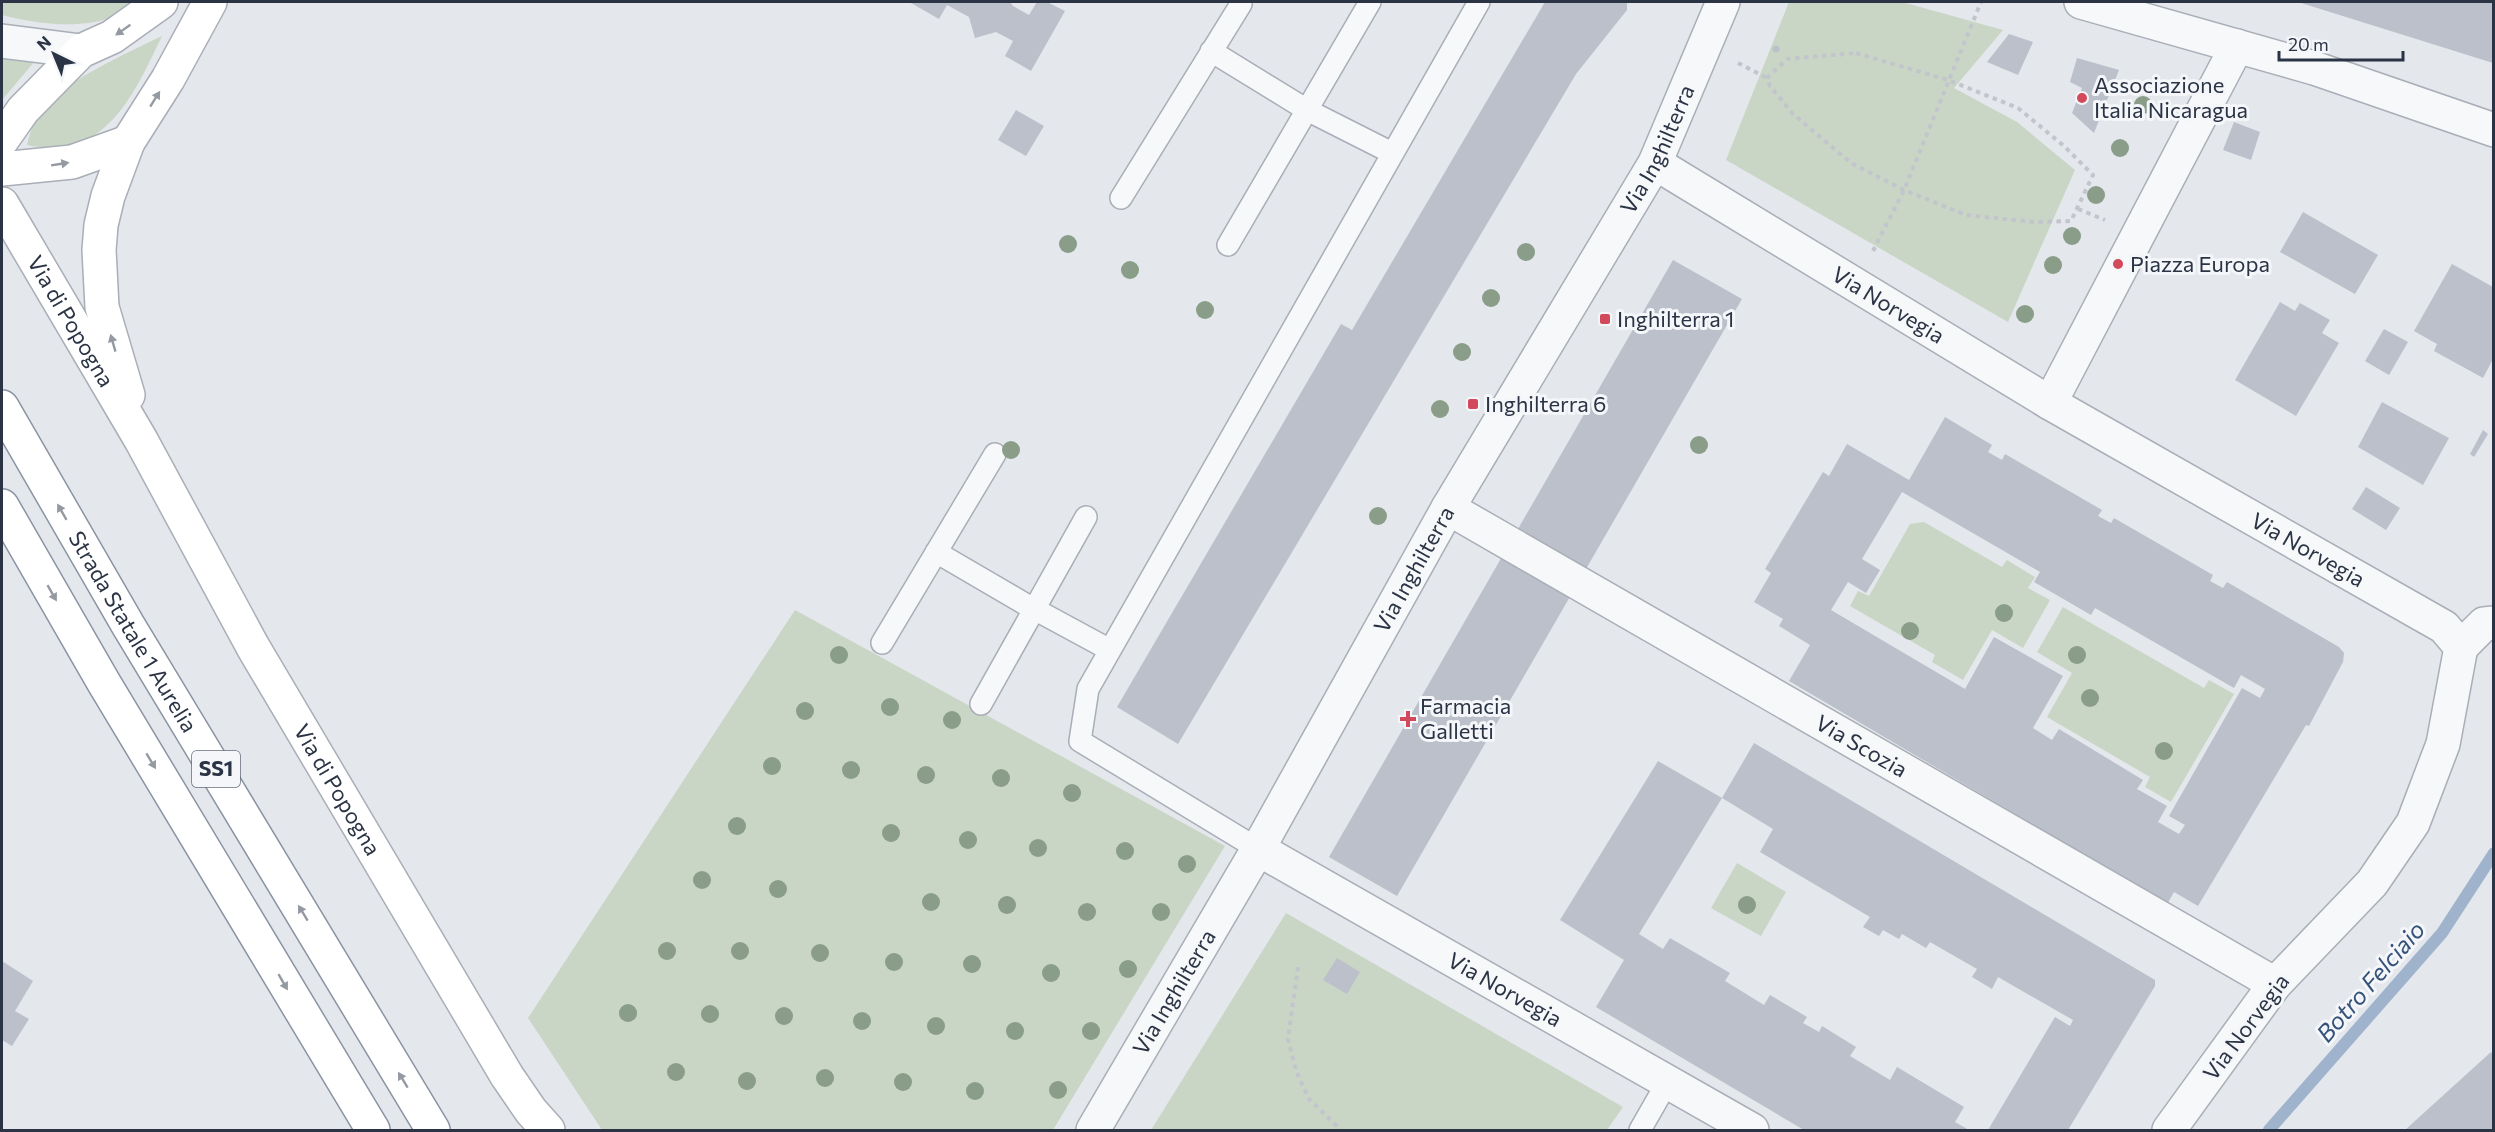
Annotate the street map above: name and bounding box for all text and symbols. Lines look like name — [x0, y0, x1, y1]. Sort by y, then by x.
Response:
north arrow — [24, 24, 84, 84]
one-way arrow — [115, 24, 131, 36]
scale bar — [2279, 24, 2404, 62]
text: N — [33, 32, 54, 54]
text: 20 m — [2288, 33, 2329, 55]
place label: Associazione Italia Nicaragua — [2094, 71, 2248, 123]
street label: Via Inghilterra — [1614, 80, 1700, 218]
one-way arrow — [149, 91, 160, 107]
marker: Associazione Italia Nicaragua — [2075, 91, 2089, 105]
one-way arrow — [50, 159, 69, 168]
street label: Via di Popogna — [22, 250, 121, 392]
place label: Piazza Europa — [2130, 250, 2270, 277]
marker: Piazza Europa — [2111, 257, 2125, 271]
street label: Via Norvegia — [1827, 260, 1950, 349]
place label: Inghilterra 1 — [1617, 305, 1734, 332]
marker: Inghilterra 1 — [1598, 312, 1612, 326]
one-way arrow — [108, 334, 117, 352]
place label: Inghilterra 6 — [1485, 390, 1606, 417]
marker: Inghilterra 6 — [1466, 397, 1480, 411]
street label: Via Inghilterra — [1367, 501, 1459, 637]
one-way arrow — [57, 503, 67, 520]
street label: Via Norvegia — [2247, 506, 2370, 592]
street label: Strada Statale 1 Aurelia — [64, 526, 203, 737]
one-way arrow — [47, 585, 57, 602]
place label: Farmacia Galletti — [1420, 692, 1511, 744]
street label: Via Scozia — [1811, 708, 1912, 783]
marker: Farmacia Galletti — [1401, 712, 1415, 726]
street label: Via di Popogna — [289, 719, 387, 860]
road number: SS1 — [192, 751, 240, 787]
one-way arrow — [146, 753, 157, 769]
one-way arrow — [298, 904, 308, 921]
water label: Botro Felciaio — [2310, 915, 2430, 1047]
street label: Via Inghilterra — [1126, 924, 1221, 1059]
street label: Via Norvegia — [1443, 946, 1567, 1032]
street label: Via Norvegia — [2197, 968, 2294, 1085]
one-way arrow — [278, 974, 289, 990]
one-way arrow — [397, 1072, 408, 1088]

